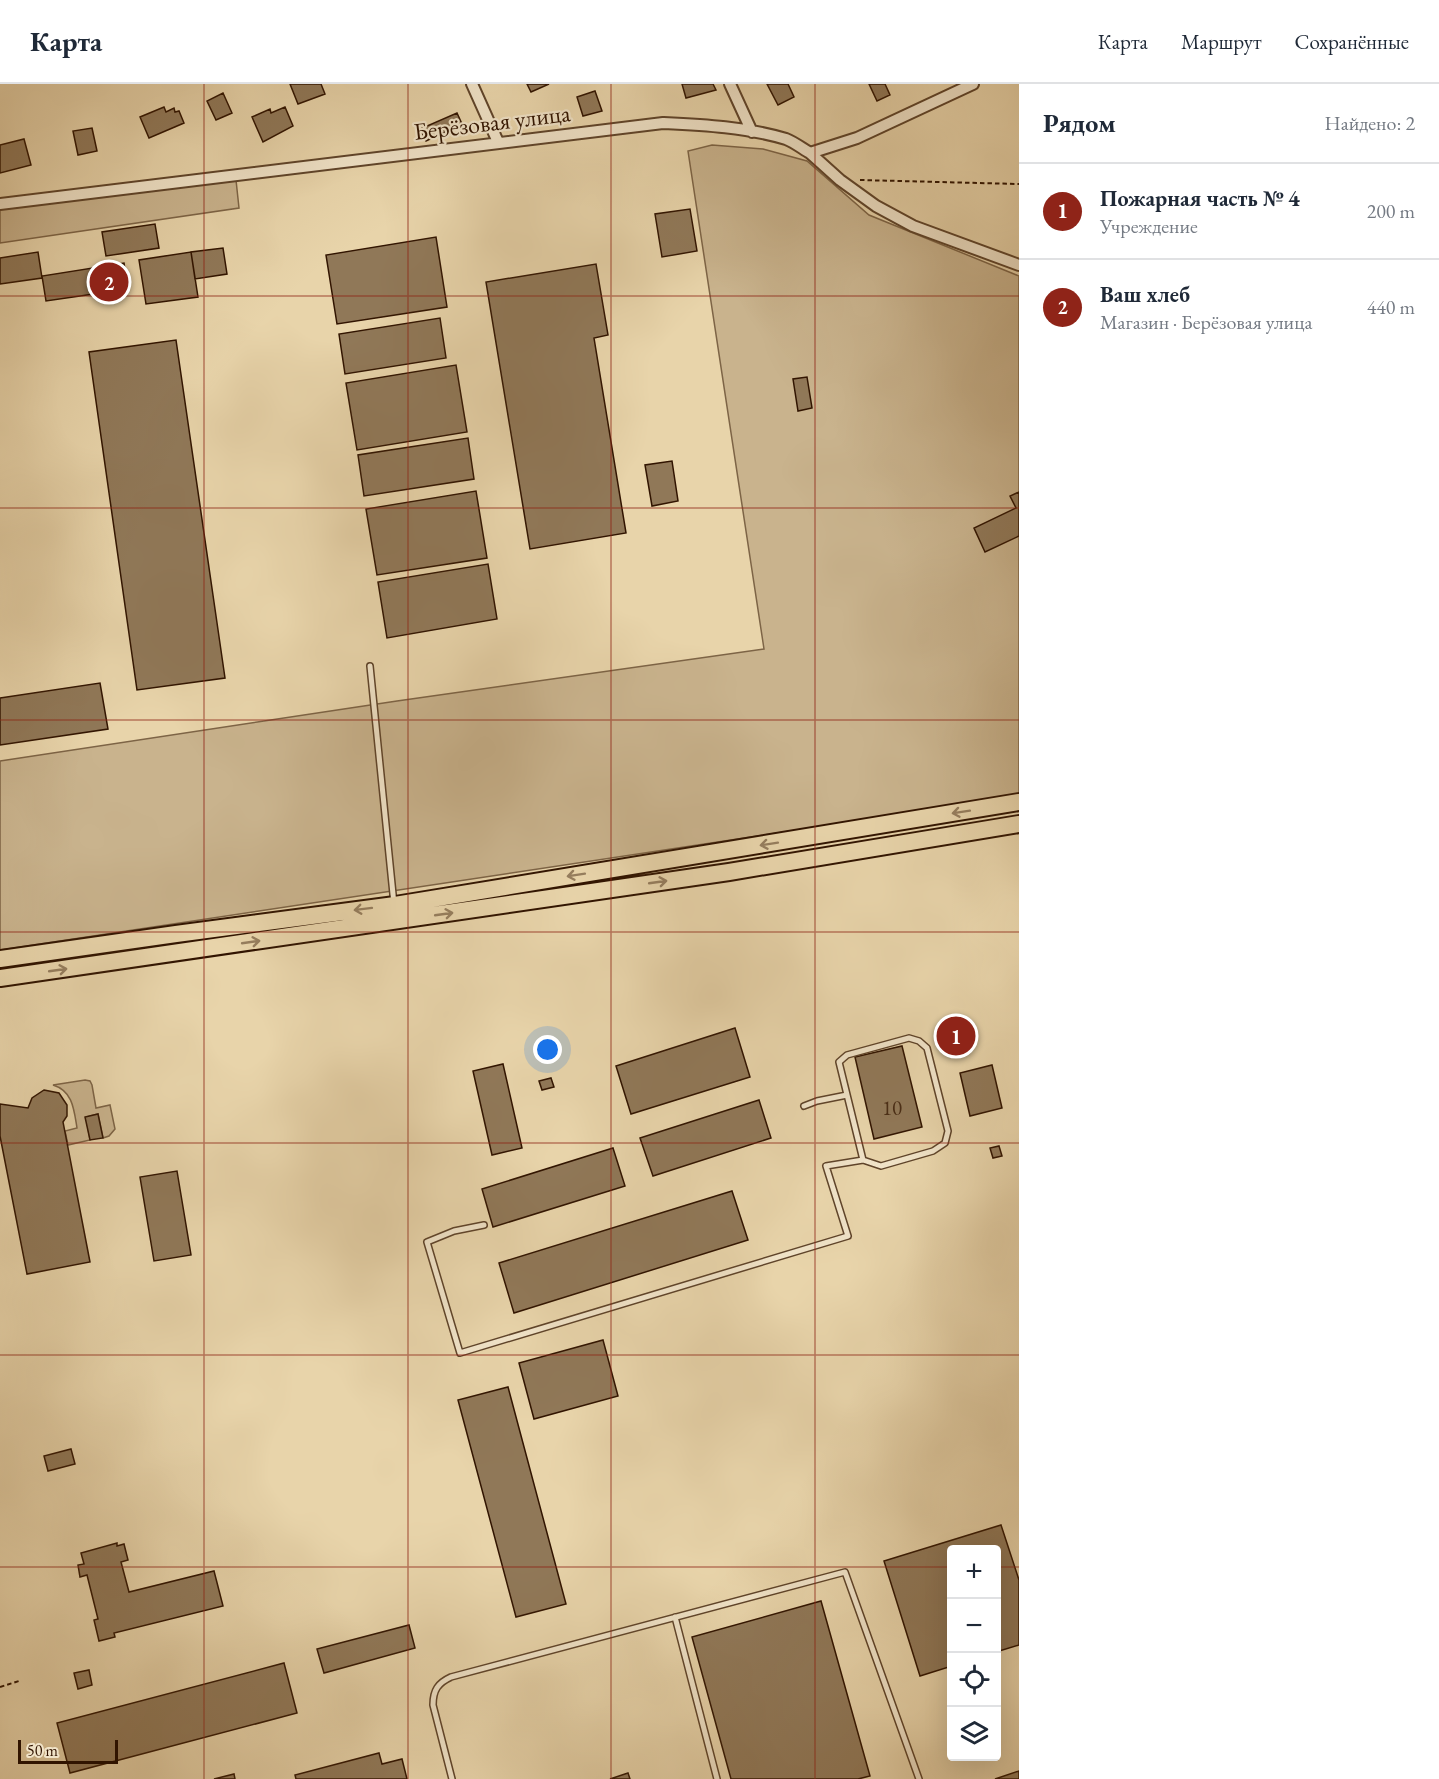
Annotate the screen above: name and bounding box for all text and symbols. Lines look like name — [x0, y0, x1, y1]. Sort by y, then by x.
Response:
text: Карта — [30, 23, 102, 59]
text: Карта — [1098, 28, 1148, 55]
text: Маршрут — [1181, 28, 1262, 55]
text: Сохранённые — [1295, 28, 1409, 55]
street label: Берёзовая улица — [412, 97, 573, 147]
text: Рядом — [1043, 106, 1116, 140]
text: Найдено: 2 — [1324, 110, 1415, 136]
text: Пожарная часть № 4 — [1100, 184, 1300, 213]
text: 1 — [1057, 198, 1068, 224]
text: 200 m — [1367, 198, 1415, 224]
text: Учреждение — [1100, 213, 1198, 239]
pin: 2 — [90, 260, 128, 304]
text: Ваш хлеб — [1100, 280, 1190, 309]
text: 2 — [1057, 294, 1068, 320]
text: 440 m — [1367, 294, 1415, 320]
text: Магазин · Берёзовая улица — [1100, 309, 1312, 335]
one-way arrow — [952, 807, 972, 818]
one-way arrow — [760, 838, 779, 849]
one-way arrow — [567, 870, 587, 881]
one-way arrow — [647, 877, 667, 888]
one-way arrow — [354, 904, 374, 915]
one-way arrow — [433, 908, 453, 919]
one-way arrow — [241, 937, 260, 948]
one-way arrow — [48, 964, 67, 975]
pin: 1 — [936, 1014, 976, 1058]
your location — [533, 1035, 562, 1064]
house number: 10 — [882, 1094, 902, 1121]
map controls — [947, 1545, 1001, 1761]
button: + — [947, 1545, 1001, 1599]
button: − — [947, 1599, 1001, 1653]
button: locate — [947, 1653, 1001, 1707]
button: layers — [947, 1707, 1001, 1761]
scale bar — [18, 1737, 118, 1764]
text: 50 m — [27, 1740, 58, 1761]

